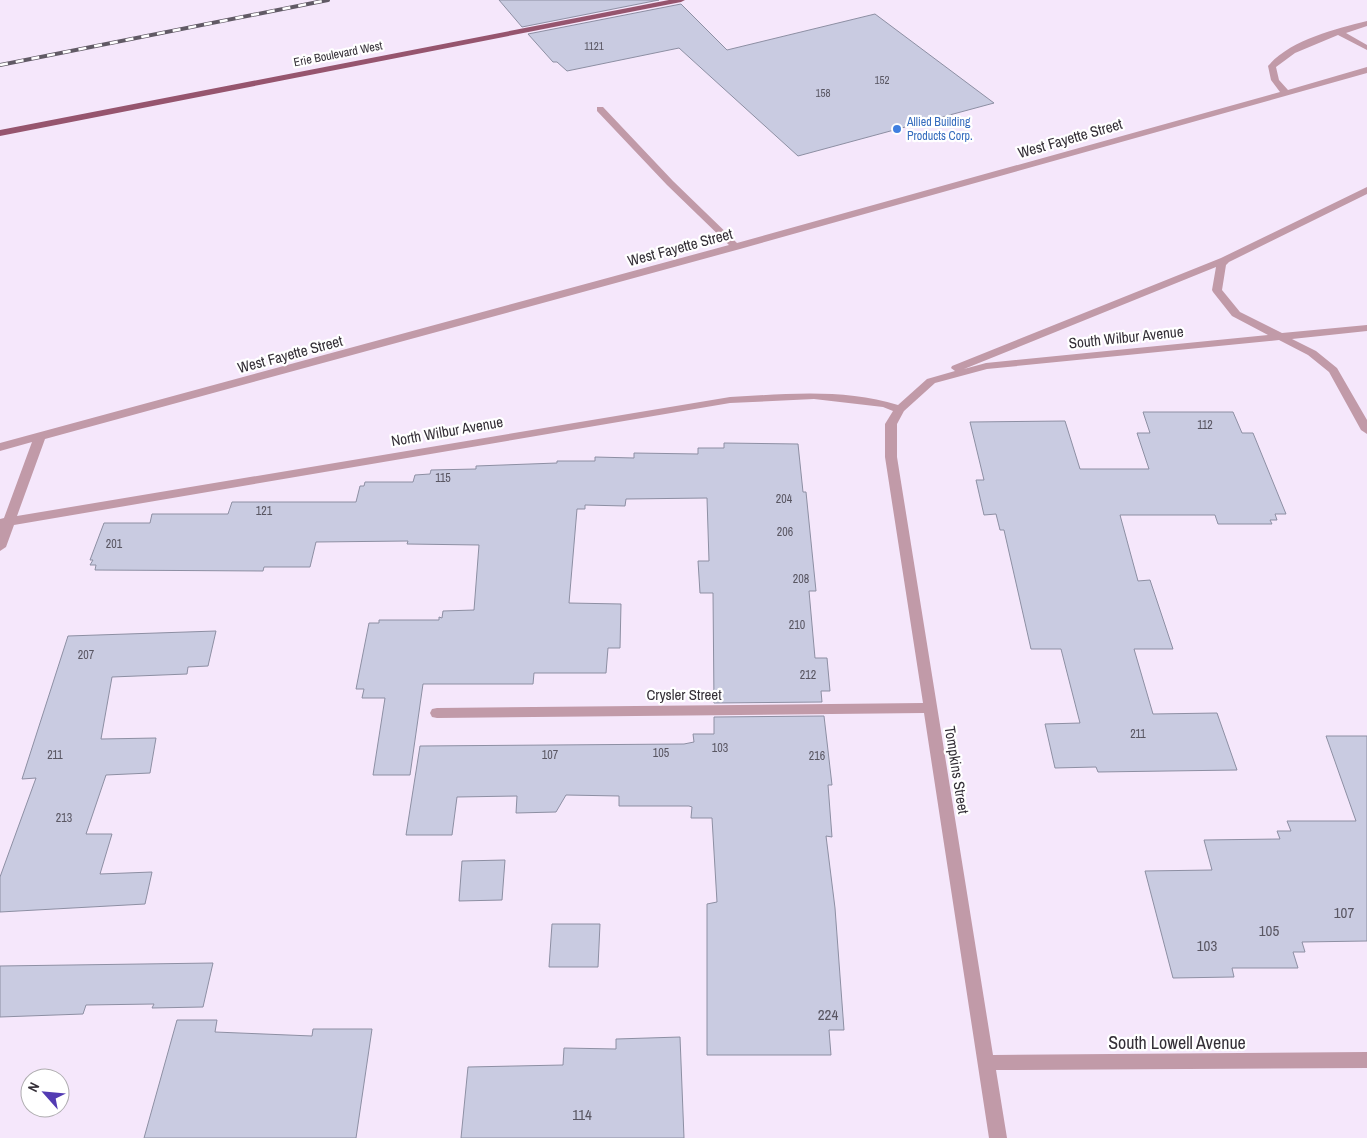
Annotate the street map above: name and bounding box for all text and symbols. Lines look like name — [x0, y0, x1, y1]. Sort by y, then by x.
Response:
street label: Erie Boulevard West — [292, 38, 384, 70]
house number: 1121 — [584, 39, 604, 53]
house number: 152 — [874, 73, 890, 87]
house number: 158 — [815, 86, 831, 100]
street label: West Fayette Street — [1015, 113, 1125, 163]
place label: Allied Building Products Corp. — [906, 114, 973, 144]
marker: Allied Building Products Corp. — [891, 123, 903, 135]
street label: West Fayette Street — [625, 223, 735, 271]
street label: South Wilbur Avenue — [1068, 321, 1185, 353]
street label: West Fayette Street — [235, 330, 345, 378]
street label: North Wilbur Avenue — [389, 411, 505, 451]
house number: 112 — [1197, 417, 1213, 433]
house number: 115 — [435, 470, 451, 486]
house number: 204 — [776, 491, 793, 507]
house number: 121 — [256, 503, 273, 519]
house number: 206 — [777, 524, 793, 540]
house number: 201 — [106, 536, 123, 552]
house number: 208 — [793, 571, 809, 587]
house number: 210 — [789, 617, 805, 633]
house number: 207 — [78, 647, 95, 663]
house number: 212 — [800, 667, 816, 683]
street label: Crysler Street — [646, 684, 722, 705]
street label: Tompkins Street — [940, 724, 974, 816]
house number: 211 — [1130, 726, 1146, 742]
house number: 103 — [712, 740, 728, 756]
house number: 105 — [653, 745, 670, 761]
house number: 211 — [47, 747, 63, 763]
house number: 107 — [542, 747, 559, 763]
house number: 216 — [809, 748, 825, 764]
house number: 213 — [56, 810, 72, 826]
house number: 107 — [1334, 902, 1354, 923]
house number: 105 — [1259, 920, 1279, 941]
house number: 103 — [1197, 935, 1217, 956]
house number: 224 — [818, 1004, 838, 1025]
street label: South Lowell Avenue — [1108, 1030, 1246, 1055]
north arrow — [20, 1068, 70, 1118]
text: N — [24, 1079, 43, 1095]
house number: 114 — [572, 1104, 592, 1125]

